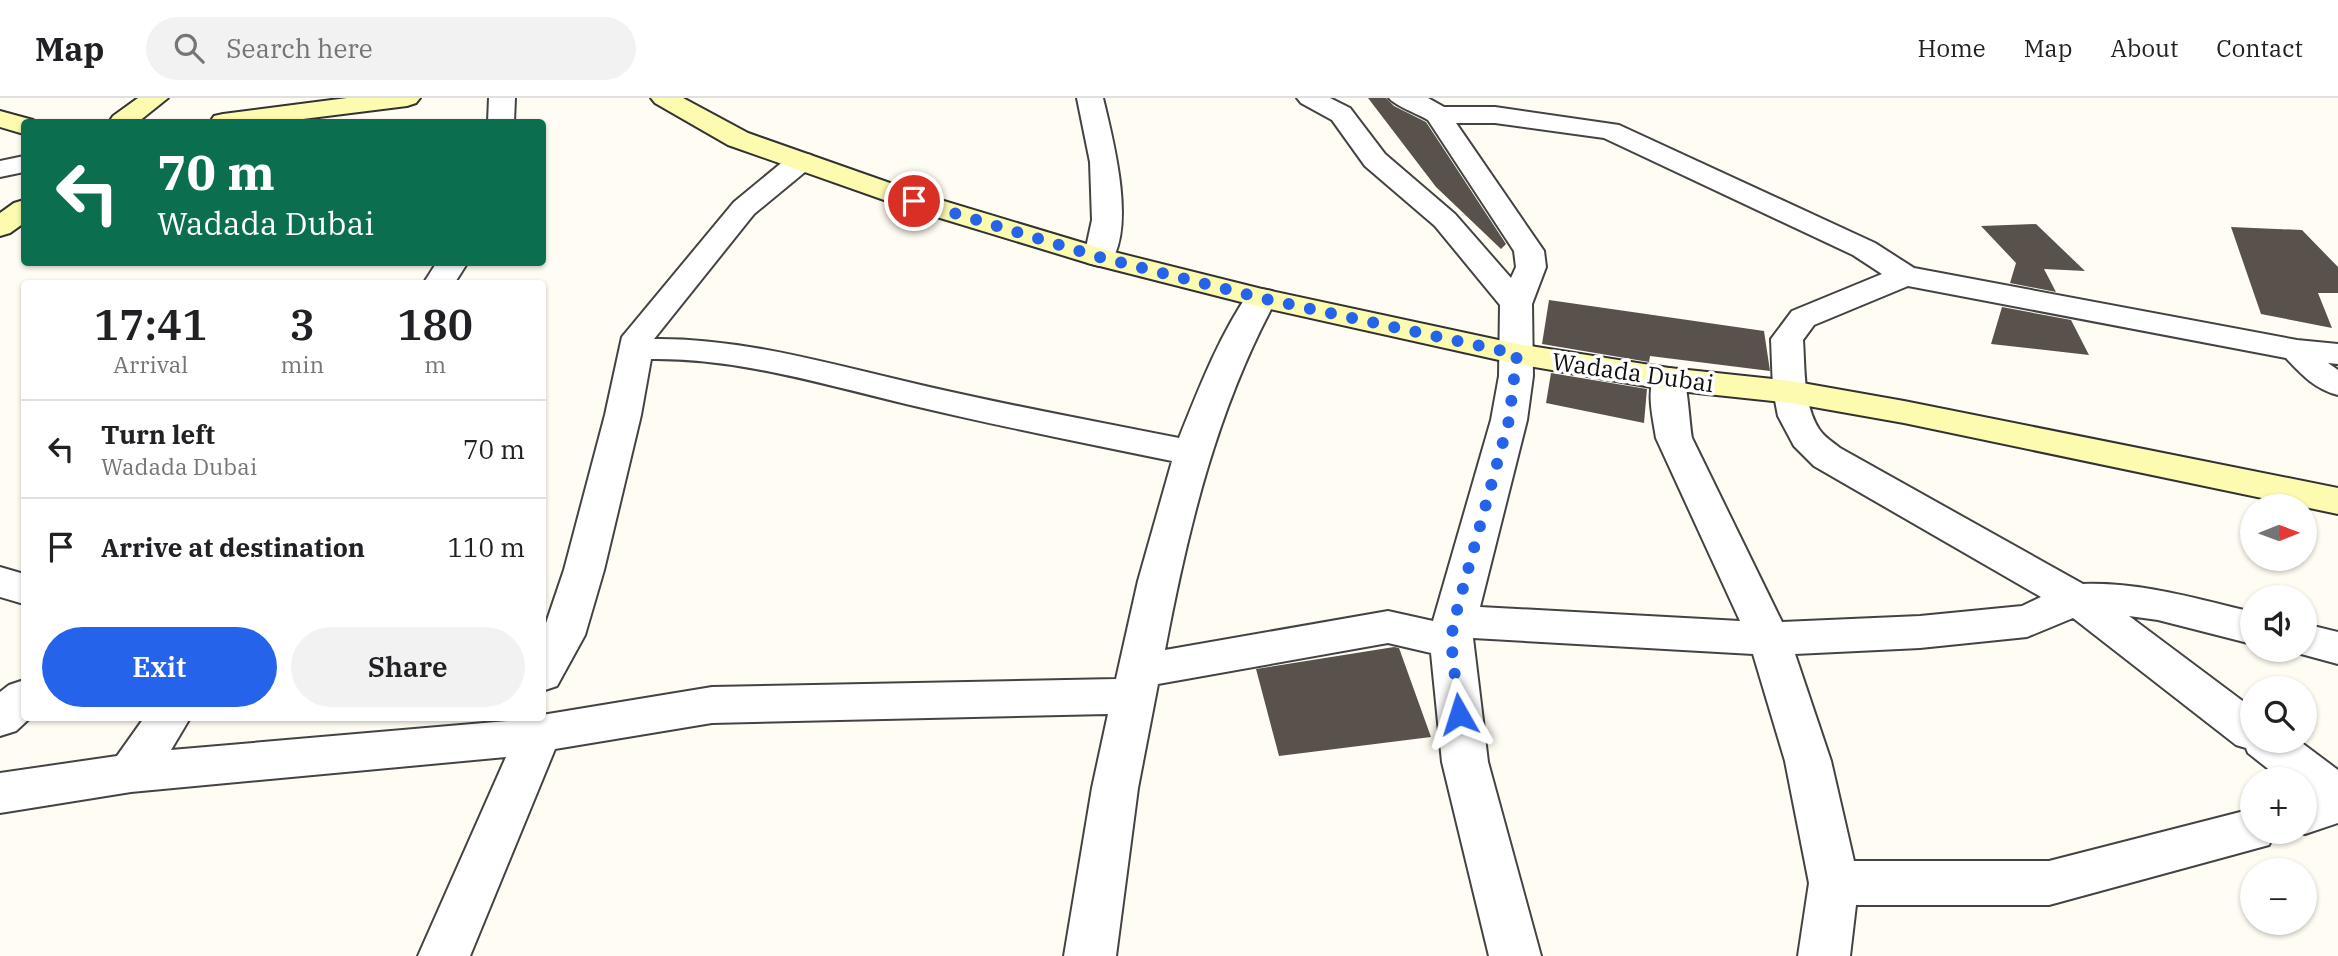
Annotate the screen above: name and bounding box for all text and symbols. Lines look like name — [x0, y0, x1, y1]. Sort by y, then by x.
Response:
search box — [146, 17, 636, 80]
text: Map — [35, 27, 104, 70]
icon: search — [170, 29, 208, 67]
text: Search here — [226, 31, 373, 65]
text: Home — [1918, 32, 1986, 64]
text: Map — [2024, 32, 2072, 64]
text: About — [2110, 32, 2178, 64]
text: Contact — [2216, 32, 2303, 64]
text: 70 m — [157, 140, 275, 203]
icon: left — [42, 147, 133, 238]
pin — [884, 171, 944, 231]
icon: arrive — [895, 182, 933, 220]
text: Wadada Dubai — [157, 202, 374, 244]
text: 17:41 — [94, 297, 207, 352]
text: 3 — [290, 297, 315, 352]
text: 180 — [397, 297, 473, 352]
street label: Wadada Dubai — [1550, 345, 1716, 399]
text: Arrival — [113, 349, 188, 379]
text: min — [280, 349, 324, 379]
text: m — [424, 349, 446, 379]
text: Turn left — [101, 417, 215, 451]
icon: left — [42, 430, 80, 468]
text: 70 m — [463, 432, 525, 466]
text: Wadada Dubai — [101, 451, 257, 481]
north arrow — [2240, 494, 2317, 570]
map controls — [2240, 494, 2317, 935]
icon: arrive — [42, 528, 80, 566]
text: Arrive at destination — [101, 530, 365, 564]
text: 110 m — [447, 530, 525, 564]
button: sound — [2240, 585, 2317, 662]
button: Exit — [42, 627, 277, 707]
button: Share — [291, 627, 525, 707]
button: search — [2240, 676, 2317, 753]
position arrow — [1422, 677, 1496, 751]
button: + — [2240, 767, 2317, 844]
button: − — [2240, 858, 2317, 935]

